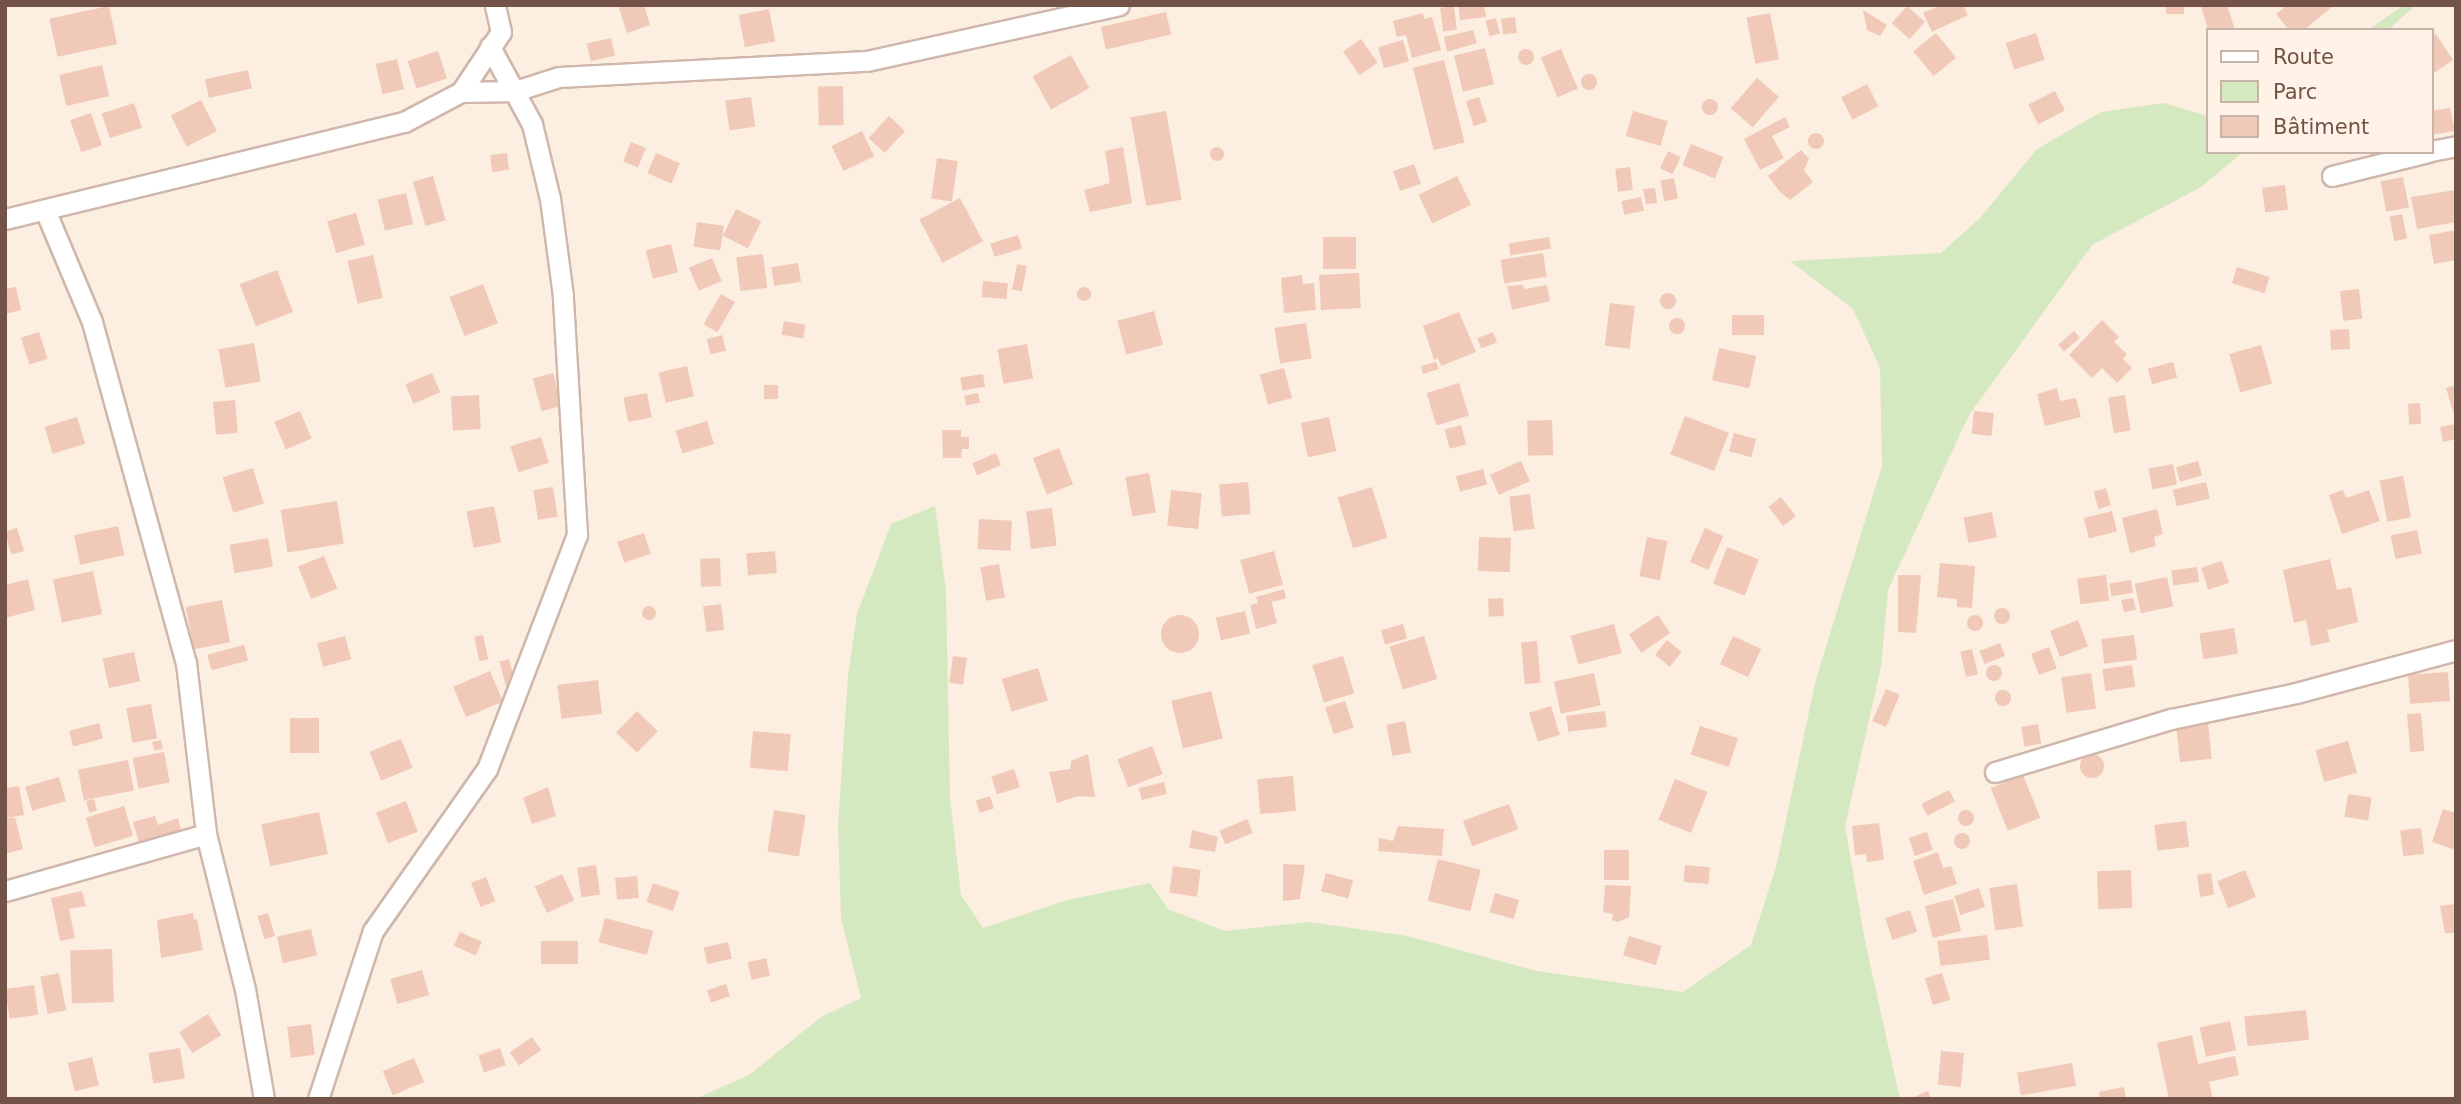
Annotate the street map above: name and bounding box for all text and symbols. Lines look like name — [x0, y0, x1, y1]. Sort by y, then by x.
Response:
legend — [2206, 28, 2433, 154]
text: Route — [2273, 45, 2334, 69]
text: Parc — [2273, 80, 2317, 104]
text: Bâtiment — [2273, 115, 2369, 139]

